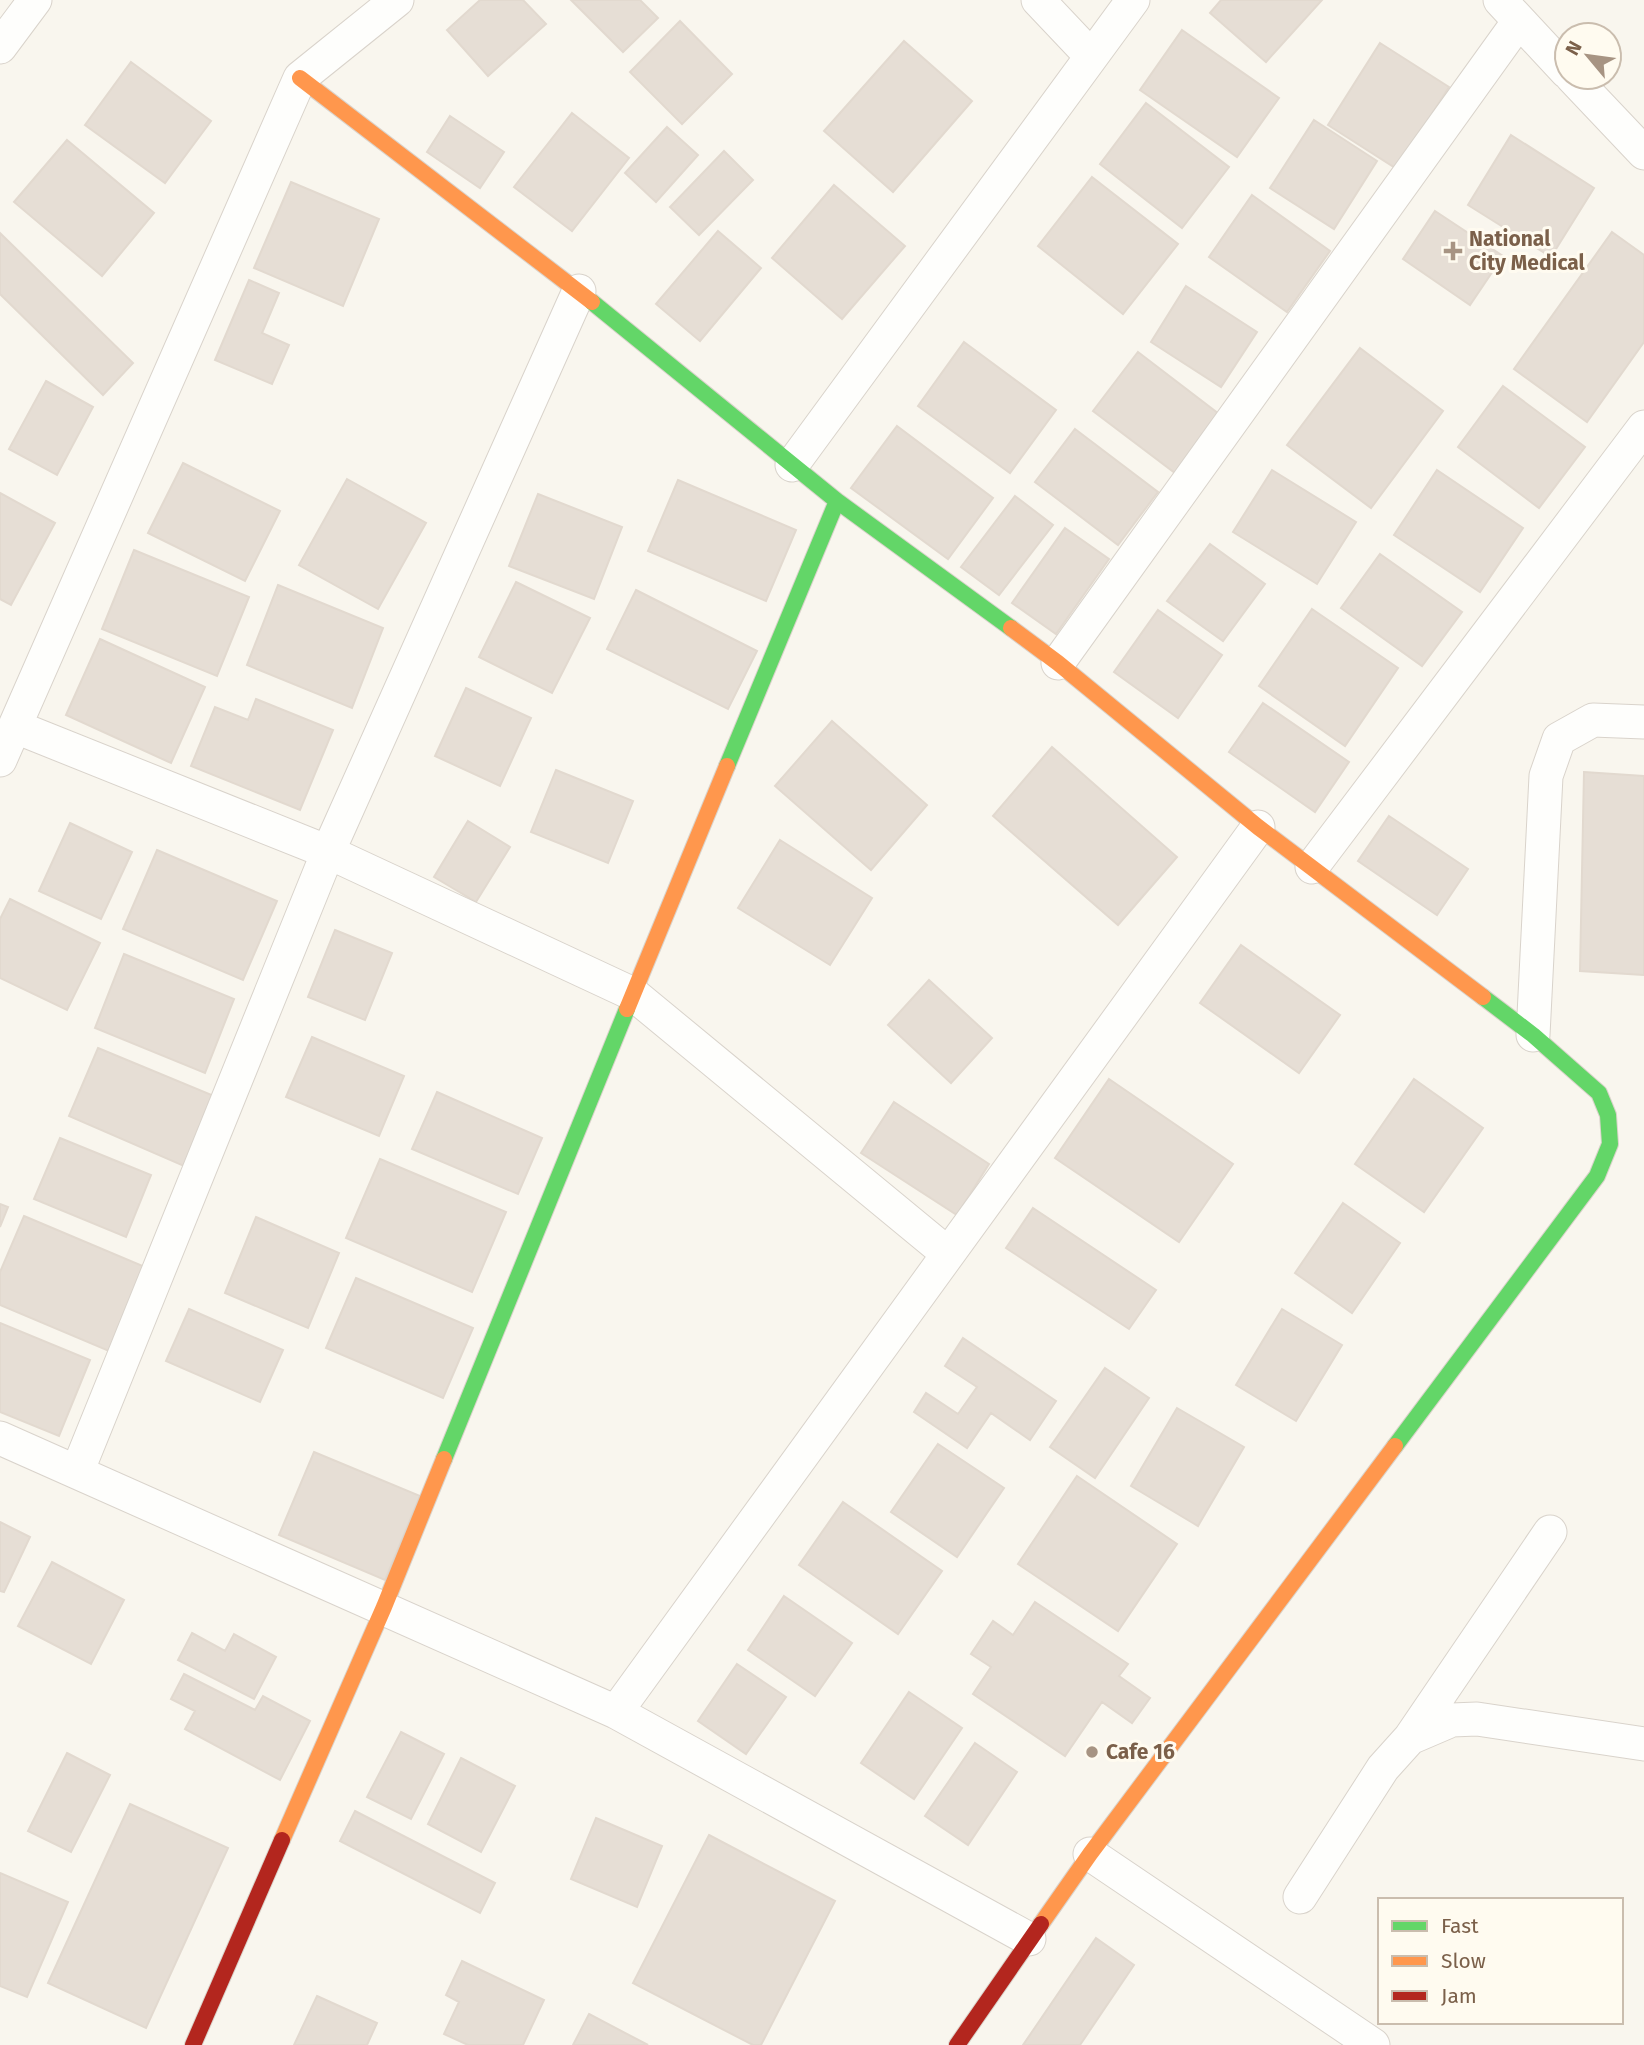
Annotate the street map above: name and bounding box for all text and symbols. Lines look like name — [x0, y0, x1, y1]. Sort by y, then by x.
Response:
north arrow — [1553, 21, 1623, 91]
text: N — [1560, 37, 1587, 59]
place label: National City Medical — [1469, 226, 1586, 276]
marker: National City Medical — [1443, 241, 1463, 261]
place label: Cafe 16 — [1106, 1739, 1175, 1765]
marker: Cafe 16 — [1084, 1744, 1100, 1760]
legend — [1378, 1898, 1623, 2024]
text: Fast — [1441, 1913, 1479, 1939]
text: Slow — [1441, 1948, 1486, 1974]
text: Jam — [1441, 1983, 1477, 2009]

